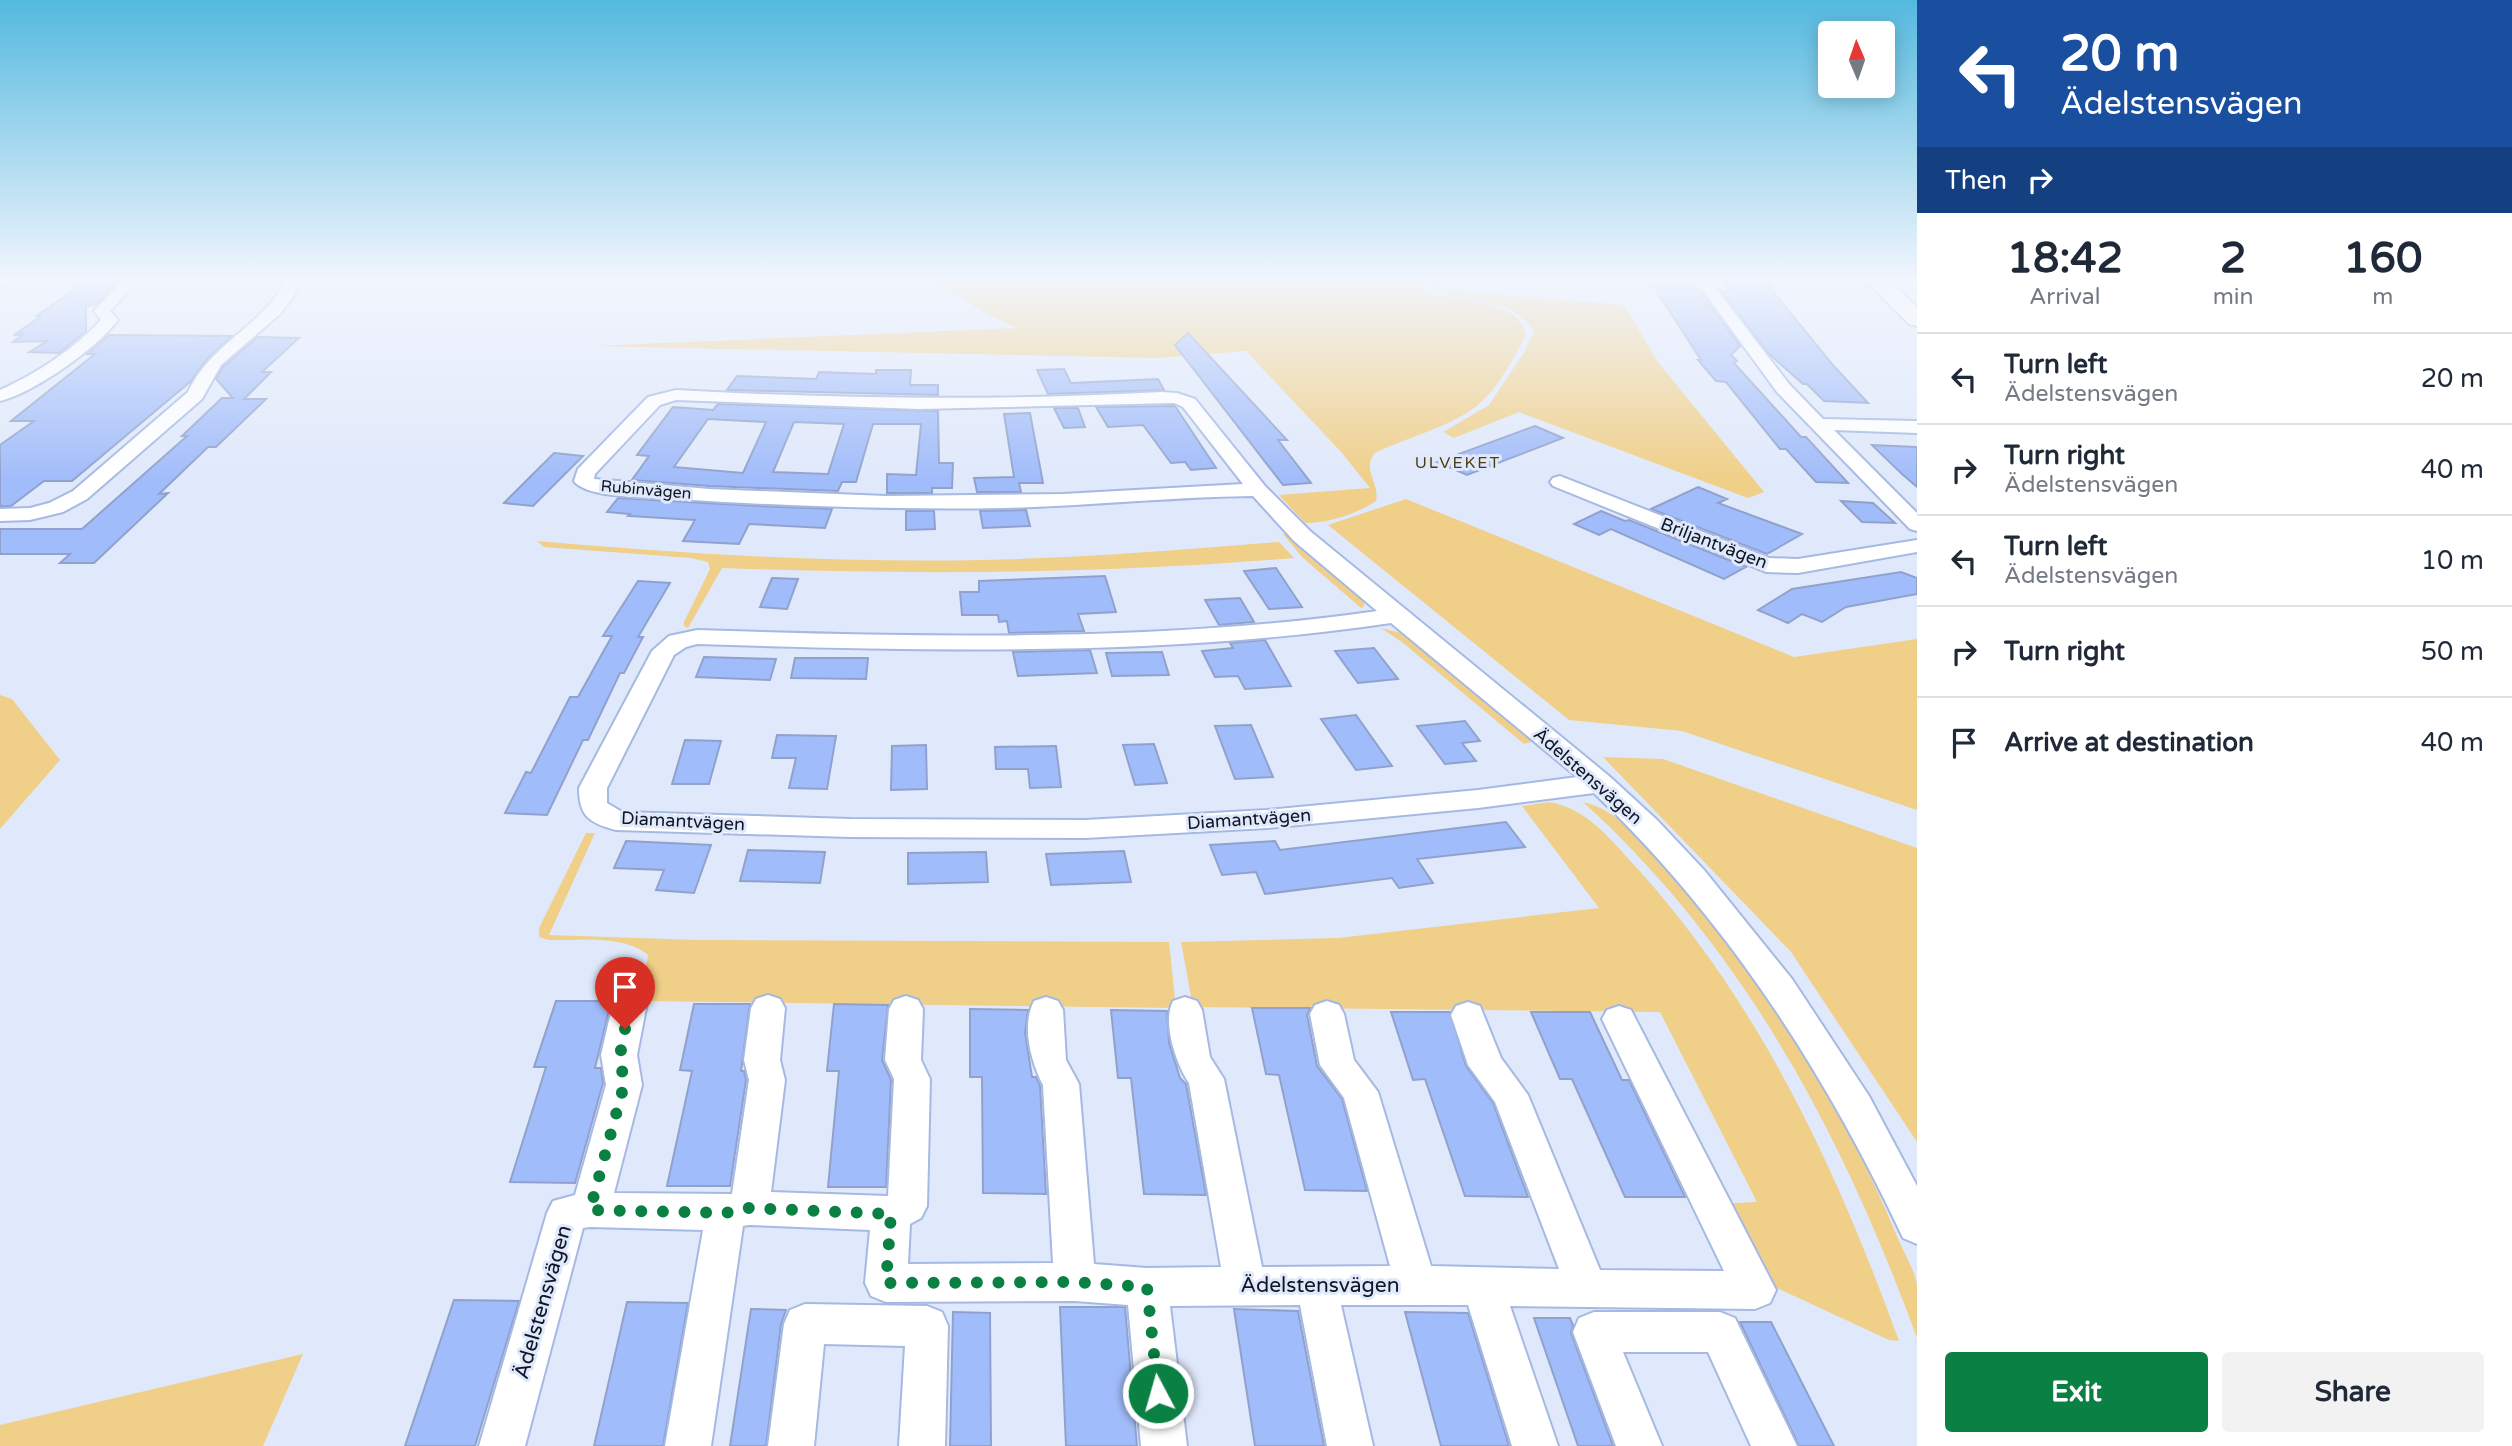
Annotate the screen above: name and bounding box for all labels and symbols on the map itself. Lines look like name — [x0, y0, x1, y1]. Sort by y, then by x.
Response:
north arrow — [1818, 21, 1895, 98]
district label: ULVEKET — [1415, 453, 1501, 473]
street label: Rubinvägen — [600, 476, 692, 504]
street label: Briljantvägen — [1658, 513, 1770, 573]
street label: Ädelstensvägen — [1529, 723, 1647, 829]
street label: Diamantvägen — [1186, 804, 1312, 834]
street label: Diamantvägen — [620, 807, 746, 835]
pin — [595, 957, 655, 1029]
street label: Ädelstensvägen — [509, 1222, 577, 1382]
street label: Ädelstensvägen — [1240, 1273, 1400, 1298]
position arrow — [1121, 1356, 1195, 1430]

